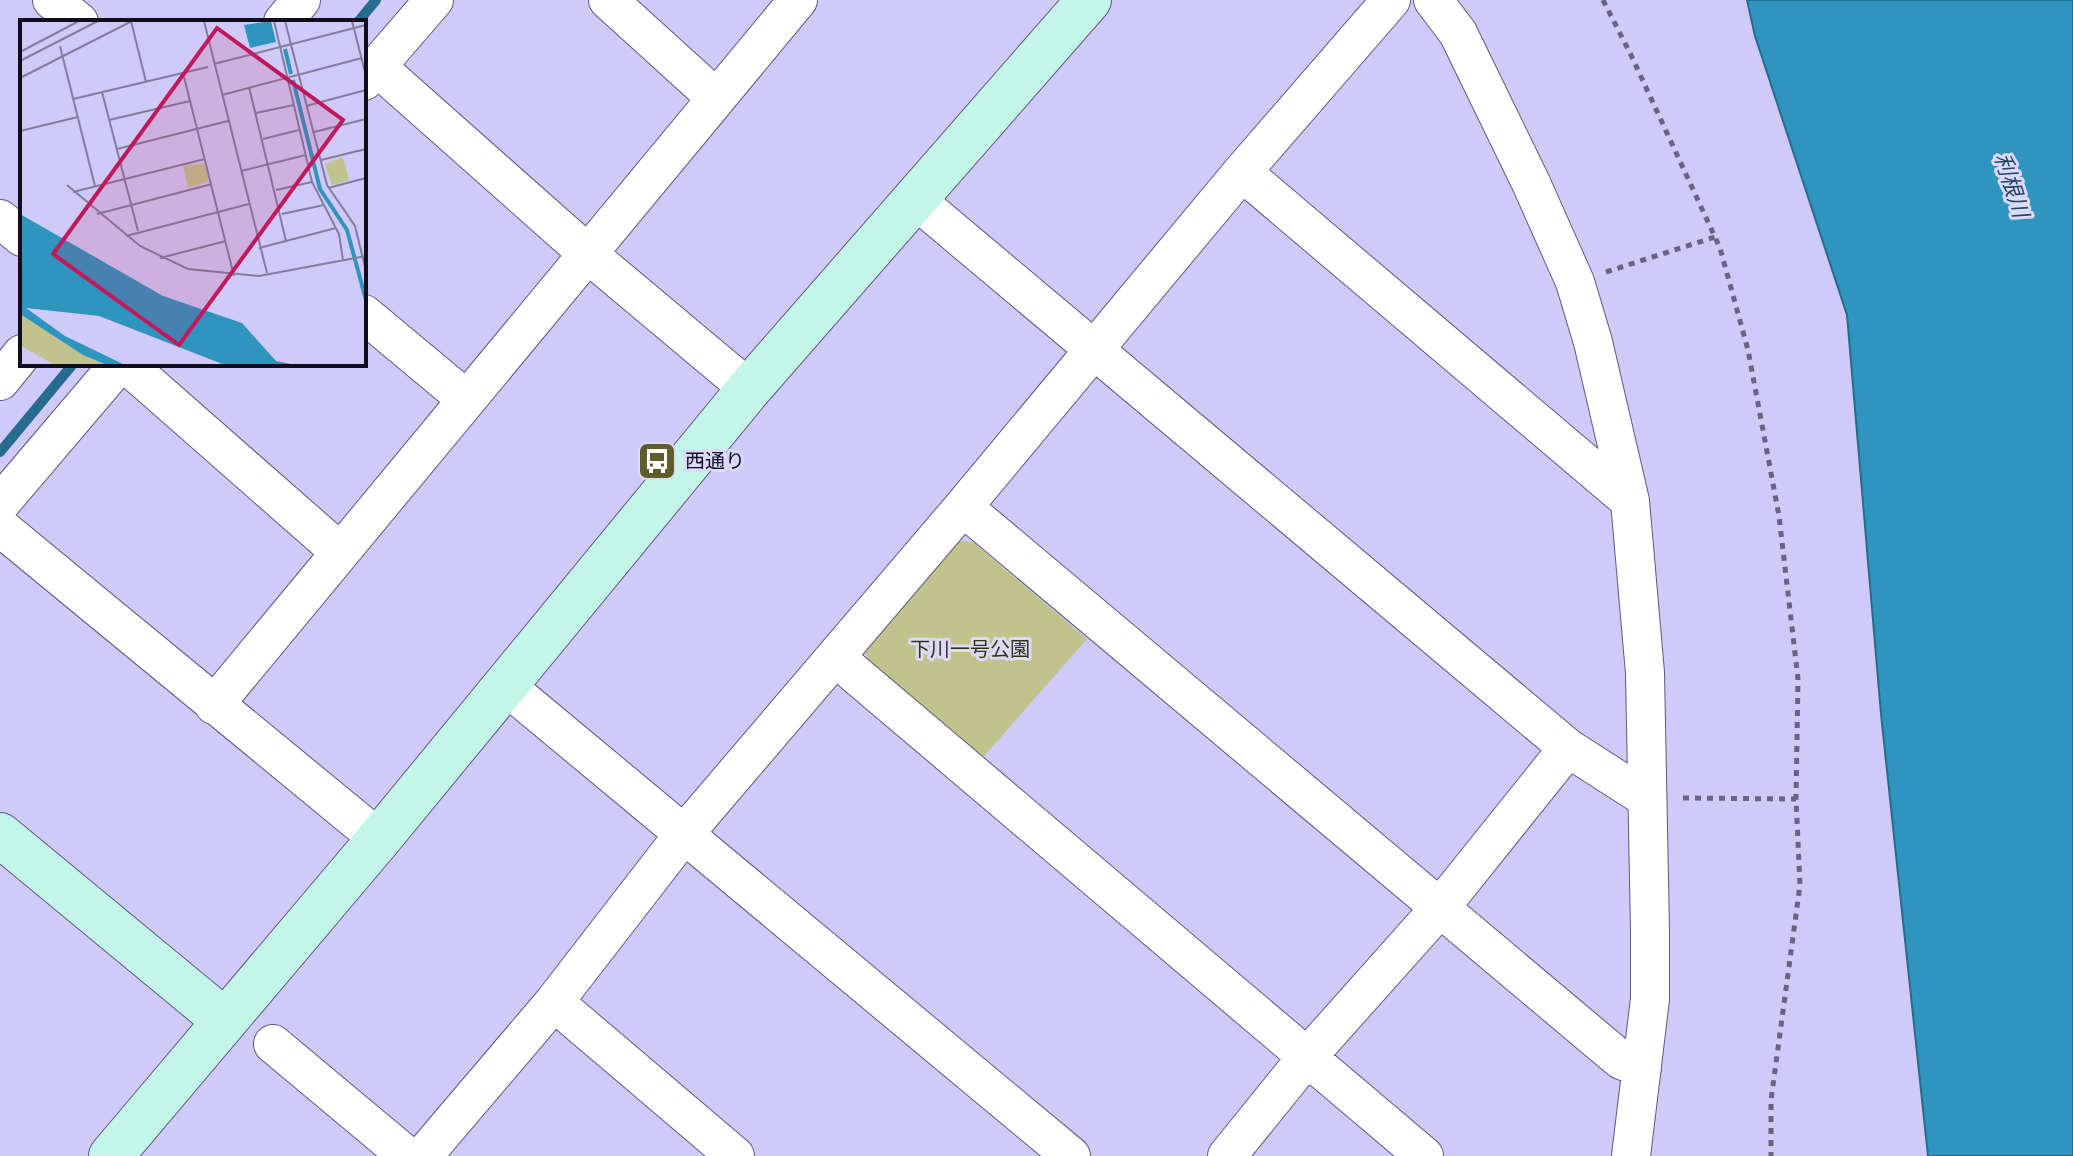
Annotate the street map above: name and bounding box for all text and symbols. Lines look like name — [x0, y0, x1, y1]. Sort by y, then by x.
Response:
inset map — [20, 20, 366, 366]
water label: 利根川 — [1989, 150, 2035, 222]
bus stop icon: 西通り — [636, 440, 678, 482]
place label: 西通り — [685, 449, 745, 473]
park label: 下川一号公園 — [910, 637, 1030, 661]

